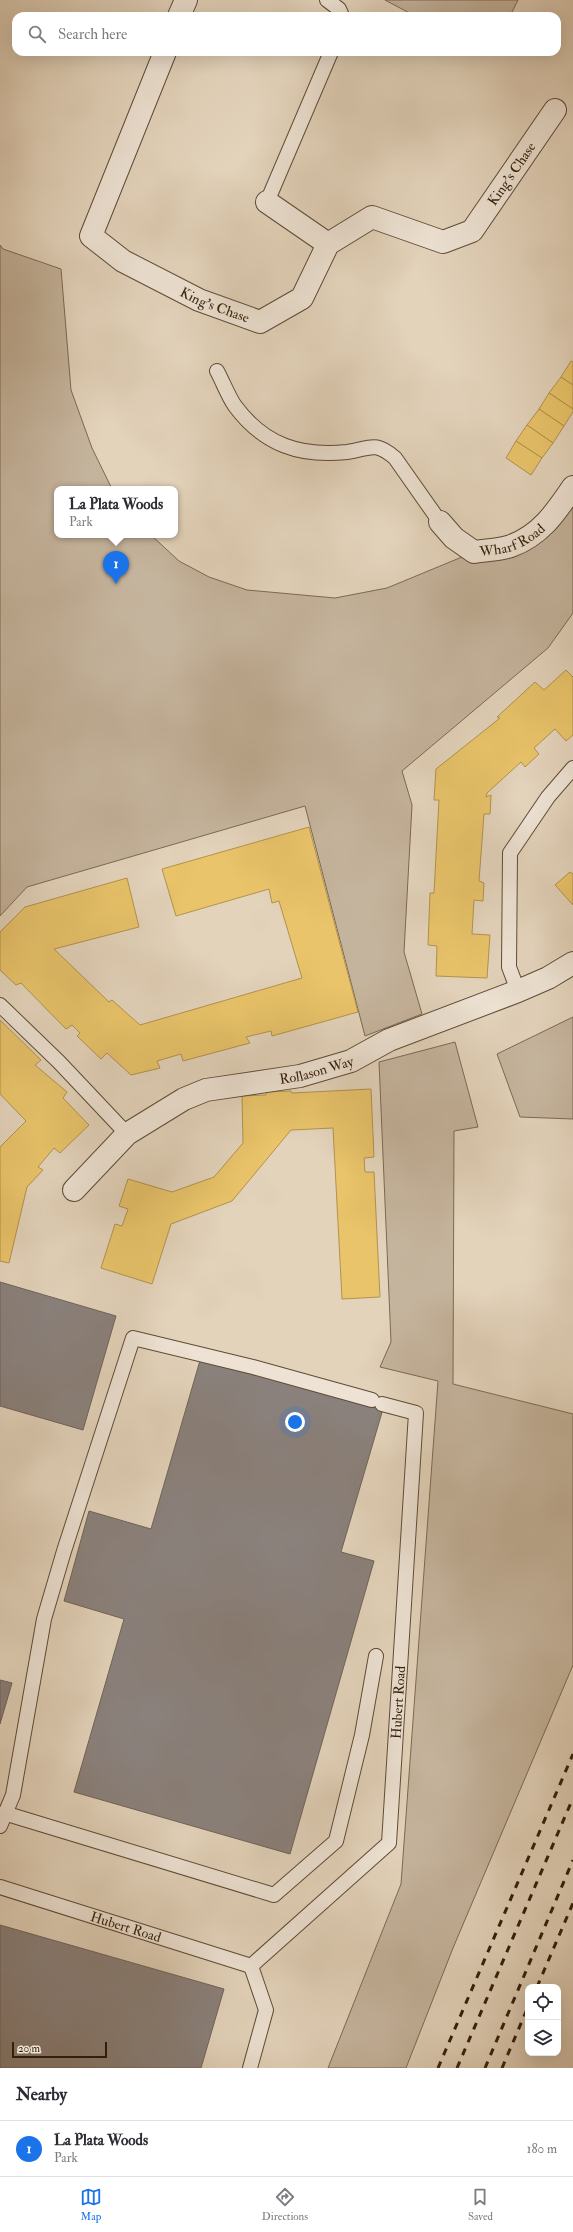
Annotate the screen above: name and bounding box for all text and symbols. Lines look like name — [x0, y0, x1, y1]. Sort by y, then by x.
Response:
search box — [12, 12, 561, 56]
icon: search — [26, 23, 48, 45]
text: Search here — [58, 25, 127, 44]
street label: King's Chase — [484, 139, 540, 209]
street label: King's Chase — [177, 284, 252, 327]
popup — [54, 486, 178, 538]
text: La Plata Woods — [69, 495, 163, 514]
text: Park — [69, 514, 93, 530]
street label: Wharf Road — [478, 520, 549, 560]
pin: 1 — [103, 551, 129, 584]
street label: Rollason Way — [278, 1053, 357, 1088]
your location — [285, 1412, 305, 1432]
street label: Hubert Road — [388, 1665, 409, 1739]
street label: Hubert Road — [88, 1908, 163, 1946]
map controls — [525, 1984, 561, 2056]
button: locate — [525, 1984, 561, 2020]
button: layers — [525, 2020, 561, 2056]
scale bar — [12, 2040, 107, 2059]
text: 20 m — [18, 2042, 40, 2055]
text: Nearby — [16, 2084, 67, 2105]
text: La Plata Woods — [54, 2131, 148, 2150]
text: 1 — [27, 2141, 31, 2157]
text: 180 m — [527, 2141, 557, 2157]
text: Park — [54, 2150, 78, 2166]
tab: Map — [80, 2186, 102, 2223]
tab: Directions — [262, 2186, 308, 2223]
tab: Saved — [468, 2186, 493, 2223]

